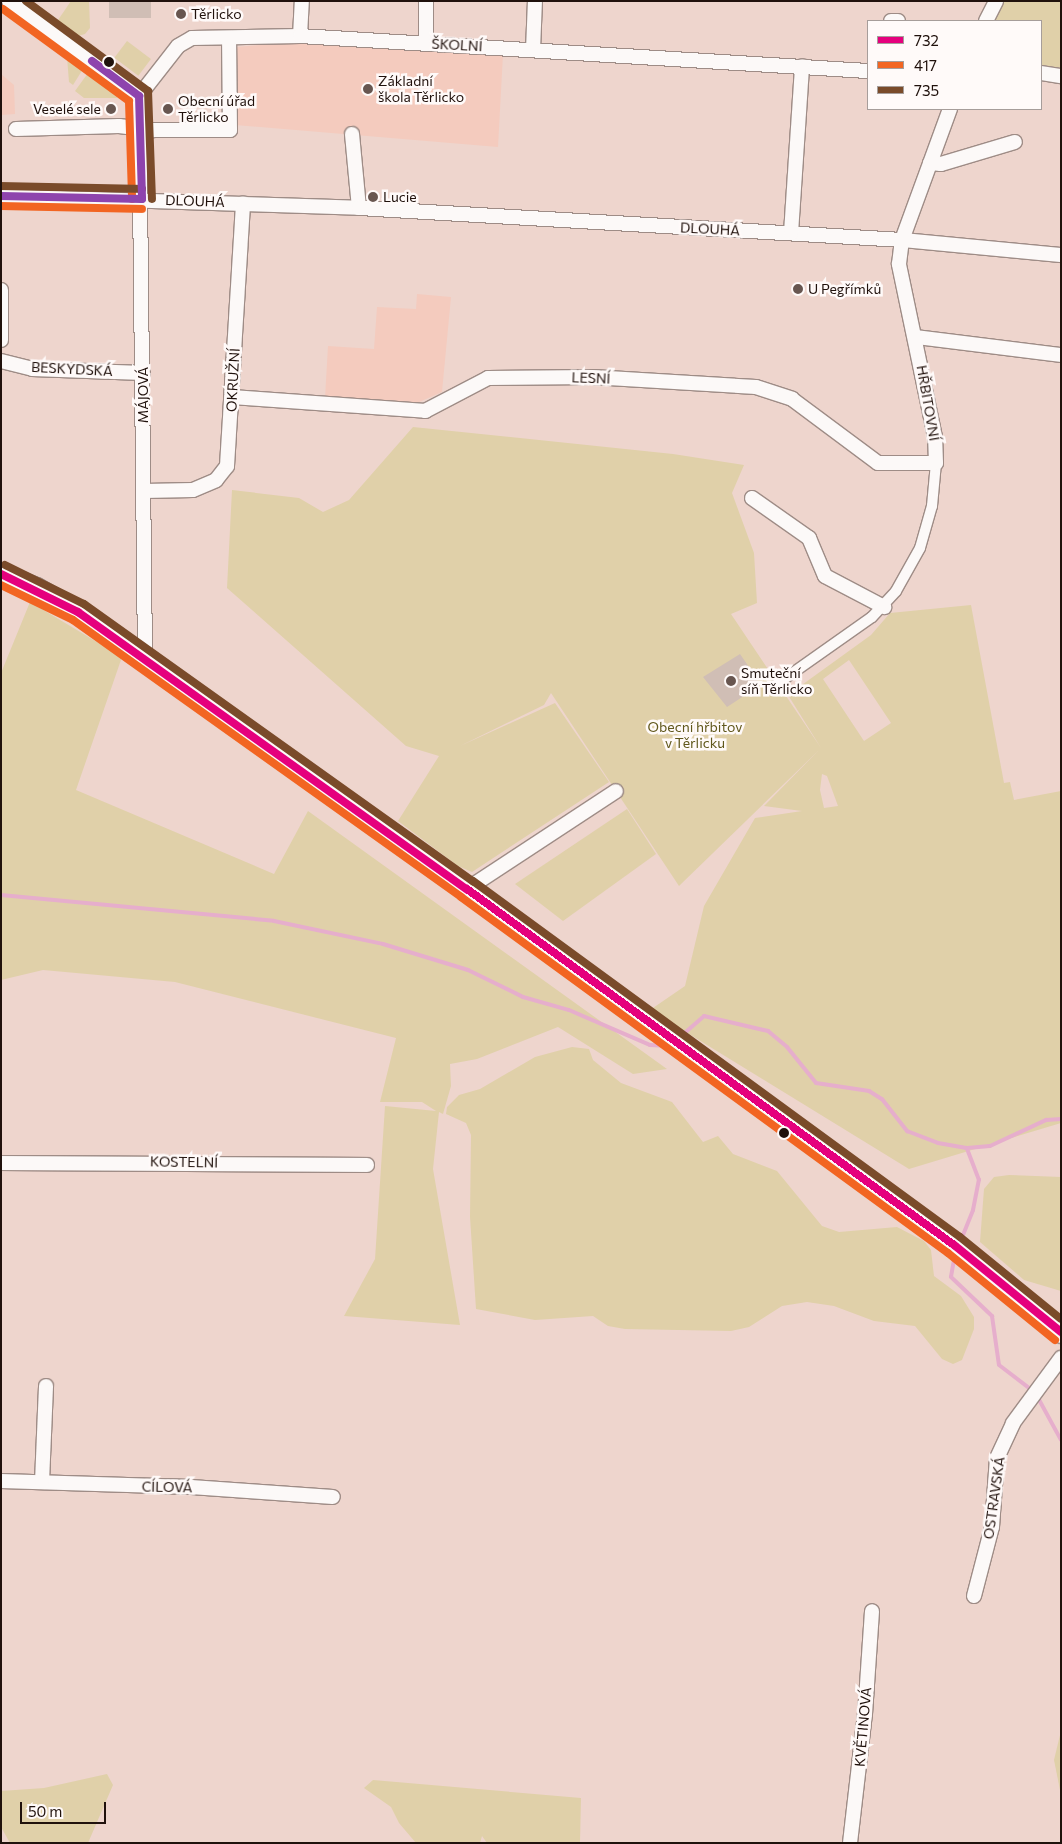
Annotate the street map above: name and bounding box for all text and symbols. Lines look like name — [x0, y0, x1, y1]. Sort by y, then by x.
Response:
place label: Těrlicko — [191, 6, 242, 22]
marker: Těrlicko — [175, 8, 187, 20]
legend — [867, 20, 1042, 110]
text: 732 — [914, 31, 939, 49]
street label: ŠKOLNÍ — [431, 35, 483, 55]
text: 417 — [914, 56, 937, 74]
unlabelled marker — [104, 57, 114, 67]
place label: Základní škola Těrlicko — [378, 73, 464, 105]
text: 735 — [914, 81, 939, 99]
marker: Základní škola Těrlicko — [362, 83, 374, 95]
place label: Obecní úřad Těrlicko — [178, 93, 255, 125]
place label: Veselé sele — [33, 101, 101, 117]
marker: Veselé sele — [105, 103, 117, 115]
marker: Obecní úřad Těrlicko — [162, 103, 174, 115]
place label: Lucie — [383, 189, 417, 205]
marker: Lucie — [367, 191, 379, 203]
street label: DLOUHÁ — [165, 192, 225, 210]
street label: DLOUHÁ — [680, 219, 740, 239]
place label: U Pegřímků — [808, 281, 881, 297]
marker: U Pegřímků — [792, 283, 804, 295]
street label: OKRUŽNÍ — [223, 348, 243, 412]
street label: BESKYDSKÁ — [31, 358, 113, 380]
street label: HŘBITOVNÍ — [913, 364, 943, 442]
street label: MÁJOVÁ — [135, 367, 151, 423]
street label: LESNÍ — [571, 369, 611, 387]
place label: Smuteční síň Těrlicko — [741, 665, 812, 698]
marker: Smuteční síň Těrlicko — [725, 675, 737, 687]
park label: Obecní hřbitov v Těrlicku — [648, 719, 742, 752]
unlabelled marker — [779, 1128, 789, 1138]
street label: KOSTELNÍ — [150, 1153, 218, 1171]
street label: OSTRAVSKÁ — [980, 1456, 1008, 1540]
street label: CÍLOVÁ — [142, 1478, 192, 1496]
street label: KVĚTINOVÁ — [851, 1686, 875, 1768]
scale bar — [22, 1792, 109, 1824]
text: 50 m — [28, 1802, 62, 1820]

